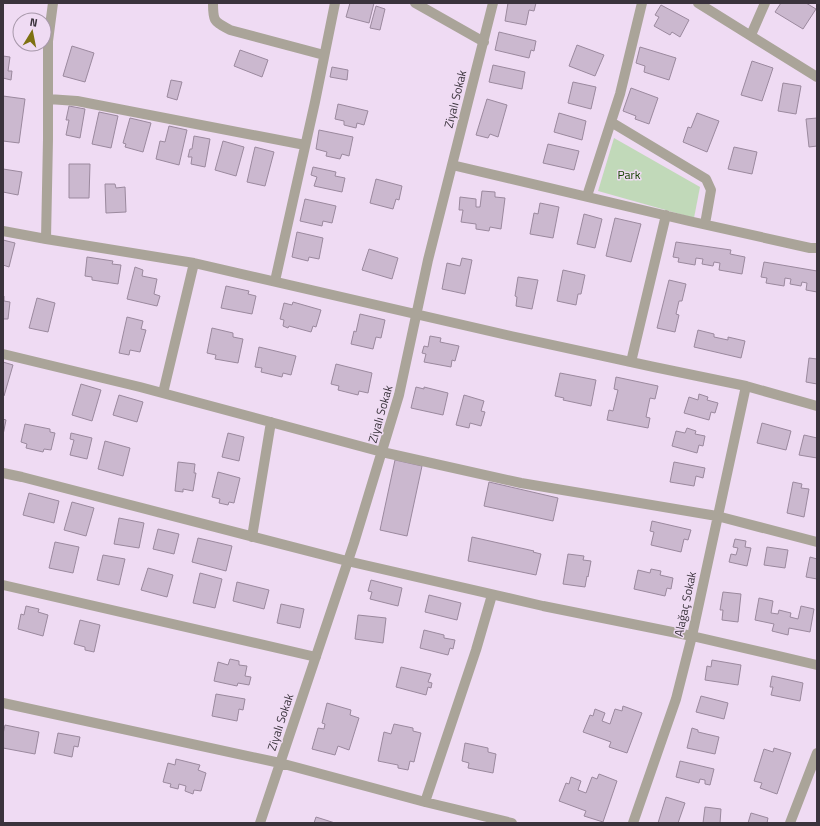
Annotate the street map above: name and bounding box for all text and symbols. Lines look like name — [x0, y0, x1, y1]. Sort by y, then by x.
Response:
north arrow — [12, 12, 52, 52]
text: N — [29, 14, 39, 31]
street label: Ziyalı Sokak — [439, 68, 471, 130]
park label: Park — [618, 165, 641, 184]
street label: Ziyalı Sokak — [363, 383, 397, 445]
street label: Alağaç Sokak — [669, 569, 701, 638]
street label: Ziyalı Sokak — [262, 691, 298, 753]

